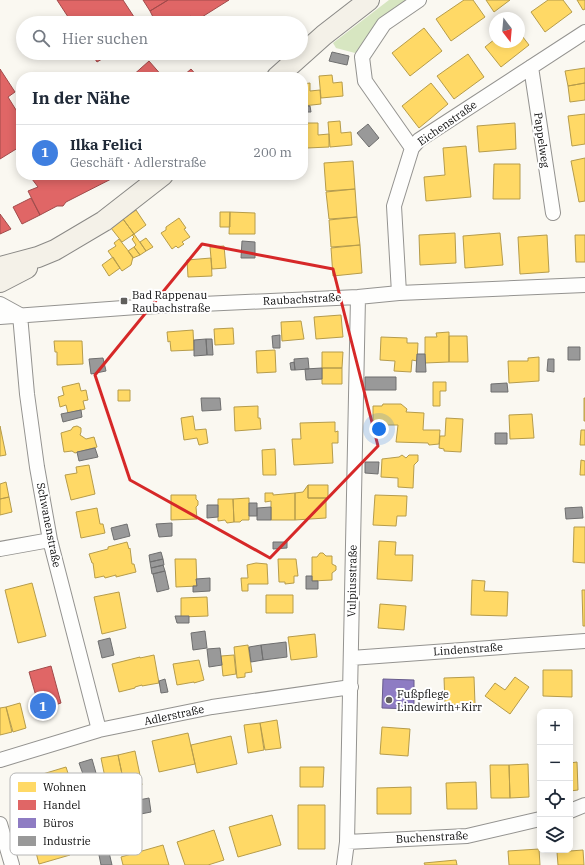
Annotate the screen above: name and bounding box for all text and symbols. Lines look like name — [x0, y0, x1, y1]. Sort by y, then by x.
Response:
north arrow — [489, 12, 525, 48]
search box — [16, 16, 308, 60]
icon: search — [30, 27, 52, 49]
text: Hier suchen — [62, 29, 148, 48]
text: In der Nähe — [32, 87, 130, 109]
street label: Eichenstraße — [415, 97, 479, 149]
street label: Pappelweg — [531, 111, 553, 169]
text: Ilka Felici — [70, 135, 142, 154]
text: 1 — [41, 144, 49, 161]
text: 200 m — [253, 144, 292, 161]
text: Geschäft · Adlerstraße — [70, 154, 206, 171]
place label: Bad Rappenau Raubachstraße — [132, 288, 210, 315]
street label: Raubachstraße — [262, 290, 342, 308]
marker: Bad Rappenau Raubachstraße — [119, 296, 129, 306]
your location — [369, 419, 389, 439]
street label: Schwanenstraße — [34, 481, 64, 569]
street label: Vulpiusstraße — [344, 545, 360, 617]
street label: Lindenstraße — [433, 640, 503, 658]
place label: Fußpflege Lindewirth+Kirr — [397, 687, 482, 714]
pin: 1 — [30, 691, 56, 721]
marker: Fußpflege Lindewirth+Kirr — [384, 695, 394, 705]
street label: Adlerstraße — [143, 702, 206, 728]
map controls — [537, 709, 573, 853]
button: + — [537, 709, 573, 745]
button: − — [537, 745, 573, 781]
legend — [10, 773, 142, 855]
text: Wohnen — [43, 780, 86, 794]
button: locate — [537, 781, 573, 817]
text: Handel — [43, 798, 81, 812]
text: Büros — [43, 816, 74, 830]
button: layers — [537, 817, 573, 853]
street label: Buchenstraße — [395, 828, 469, 846]
text: Industrie — [43, 834, 91, 848]

